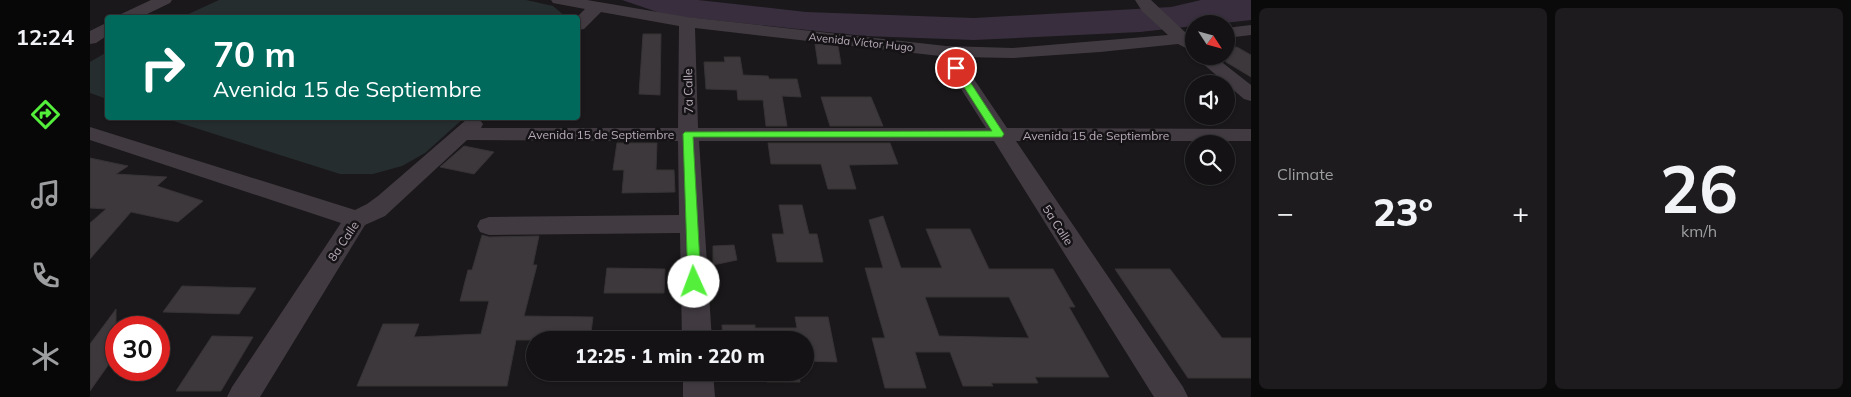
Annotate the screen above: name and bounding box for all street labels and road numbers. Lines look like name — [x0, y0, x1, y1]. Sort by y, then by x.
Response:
street label: Avenida Víctor Hugo — [808, 30, 914, 54]
street label: 7a Calle — [680, 68, 696, 114]
street label: Avenida 15 de Septiembre — [528, 127, 674, 142]
street label: Avenida 15 de Septiembre — [1023, 128, 1169, 143]
street label: 5a Calle — [1039, 202, 1077, 248]
street label: 8a Calle — [324, 218, 362, 264]

